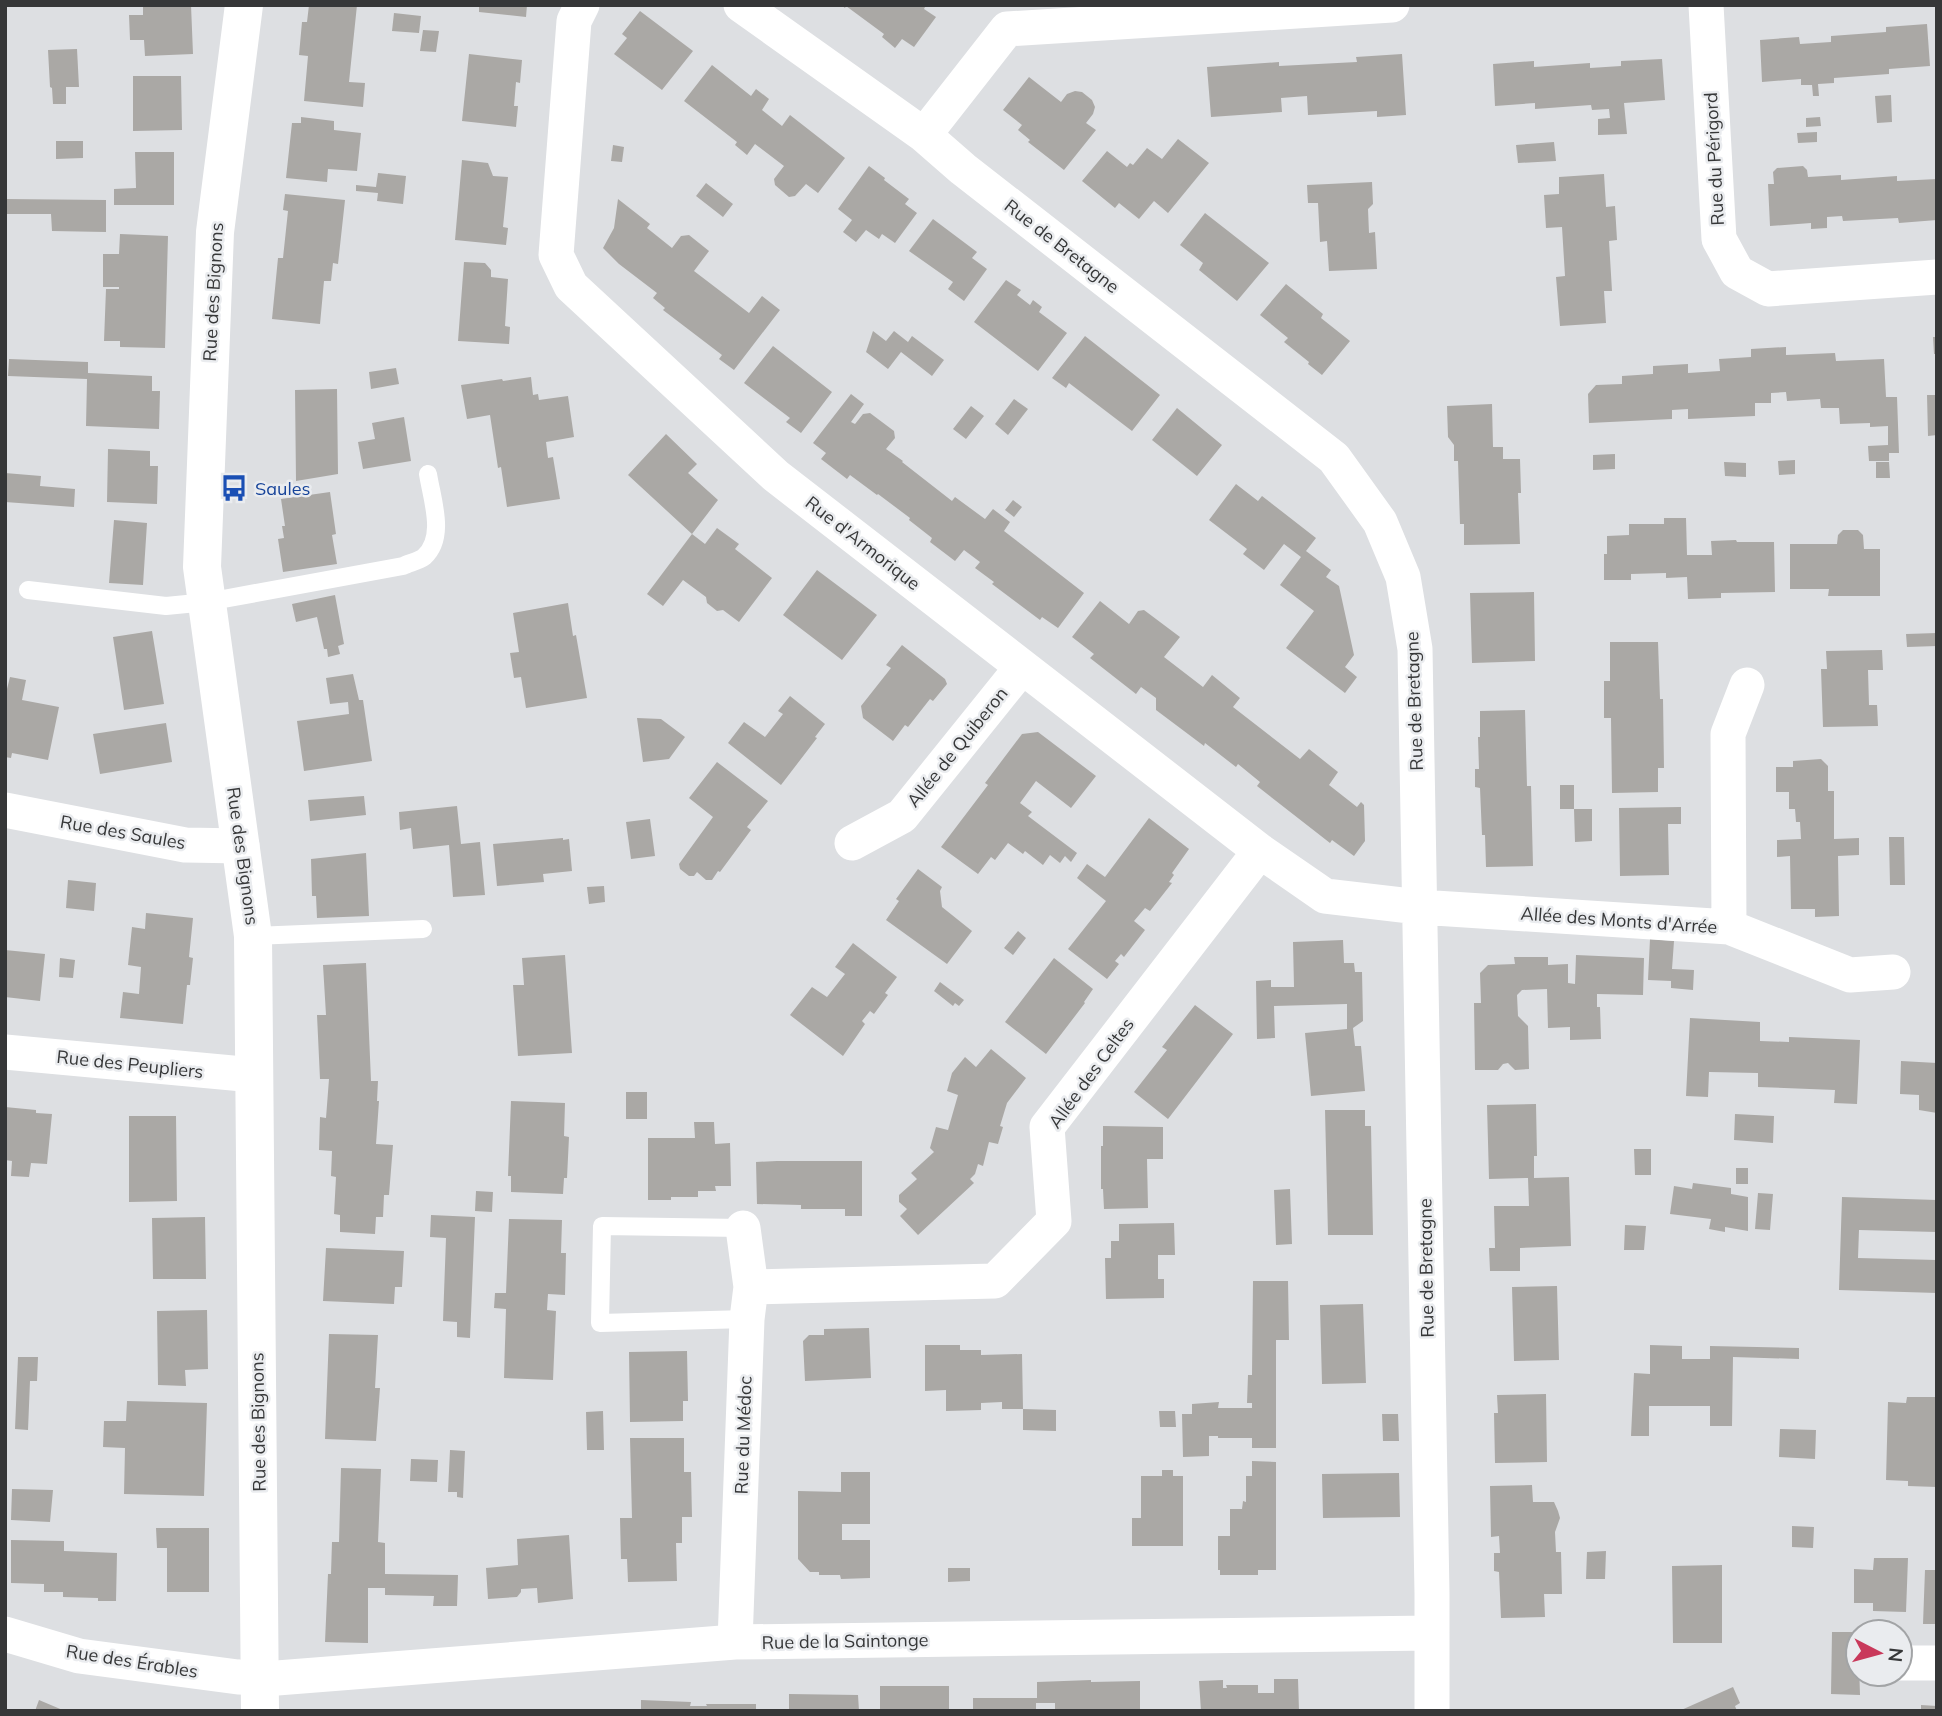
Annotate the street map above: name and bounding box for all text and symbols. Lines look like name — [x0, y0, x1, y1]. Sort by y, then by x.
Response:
street label: Rue du Périgord — [1699, 92, 1729, 226]
street label: Rue de Bretagne — [1000, 194, 1124, 298]
street label: Rue des Bignons — [198, 222, 228, 362]
bus stop icon: Saules — [219, 473, 249, 503]
place label: Saules — [255, 477, 310, 500]
street label: Rue d'Armorique — [801, 491, 925, 595]
street label: Rue de Bretagne — [1400, 631, 1428, 771]
street label: Allée de Quiberon — [902, 682, 1012, 812]
street label: Rue des Bignons — [222, 785, 264, 927]
street label: Rue des Saules — [58, 810, 188, 854]
street label: Allée des Monts d'Arrée — [1520, 902, 1718, 938]
street label: Allée des Celtes — [1043, 1013, 1139, 1133]
street label: Rue des Peupliers — [55, 1045, 205, 1083]
street label: Rue de Bretagne — [1413, 1198, 1439, 1338]
street label: Rue des Bignons — [245, 1352, 271, 1492]
street label: Rue du Médoc — [729, 1375, 757, 1495]
north arrow — [1844, 1618, 1914, 1688]
street label: Rue de la Saintonge — [761, 1628, 929, 1654]
street label: Rue des Érables — [64, 1639, 200, 1683]
text: N — [1883, 1646, 1909, 1663]

